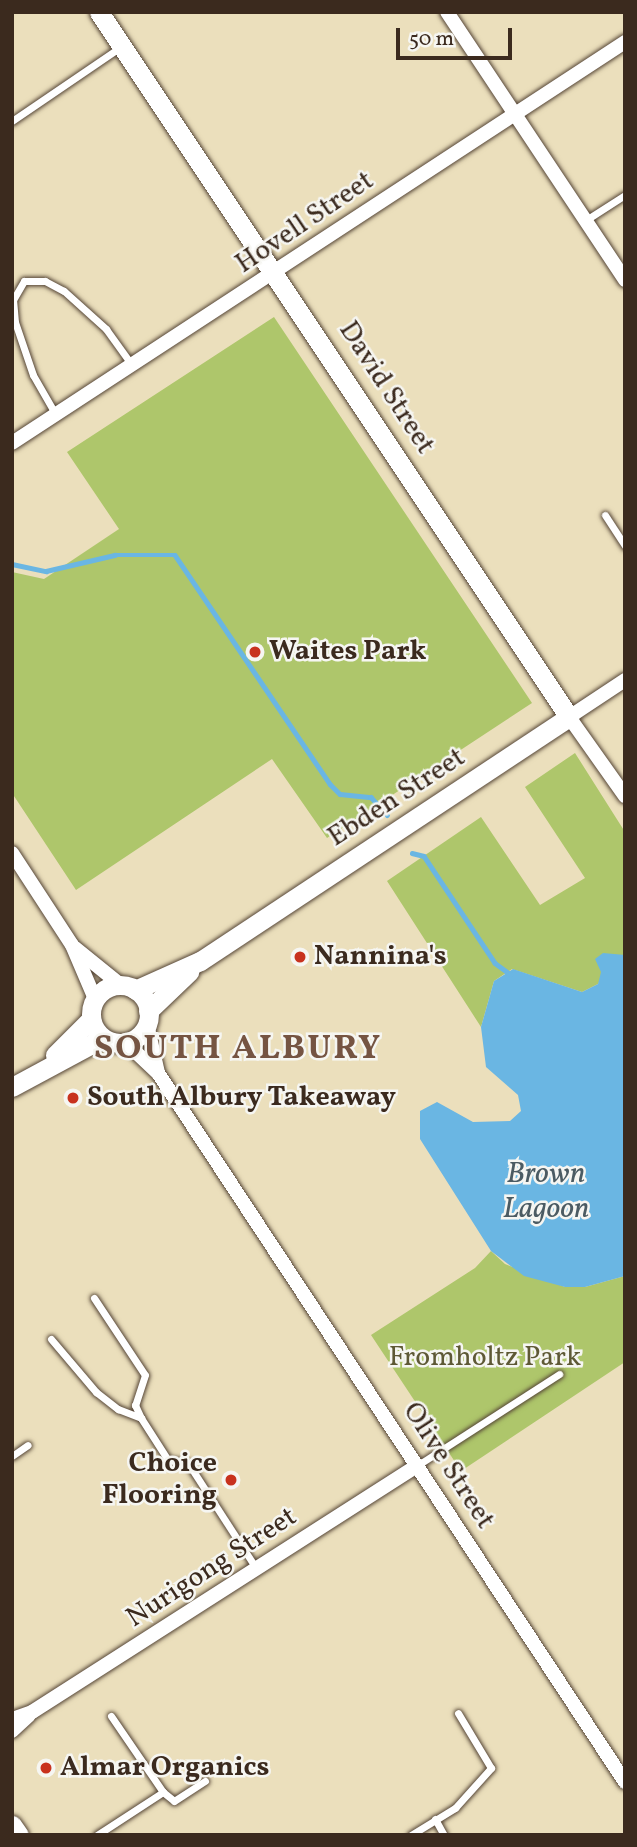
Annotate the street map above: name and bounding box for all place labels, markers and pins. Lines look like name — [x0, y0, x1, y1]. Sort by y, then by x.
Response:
place label: Waites Park — [269, 635, 427, 669]
marker: Waites Park — [247, 644, 263, 660]
place label: Nannina's — [314, 940, 447, 974]
marker: Nannina's — [292, 949, 308, 965]
place label: South Albury Takeaway — [87, 1081, 397, 1115]
marker: South Albury Takeaway — [65, 1090, 81, 1106]
place label: Choice Flooring — [102, 1447, 217, 1513]
marker: Choice Flooring — [223, 1472, 239, 1488]
place label: Almar Organics — [60, 1751, 269, 1785]
marker: Almar Organics — [38, 1760, 54, 1776]

